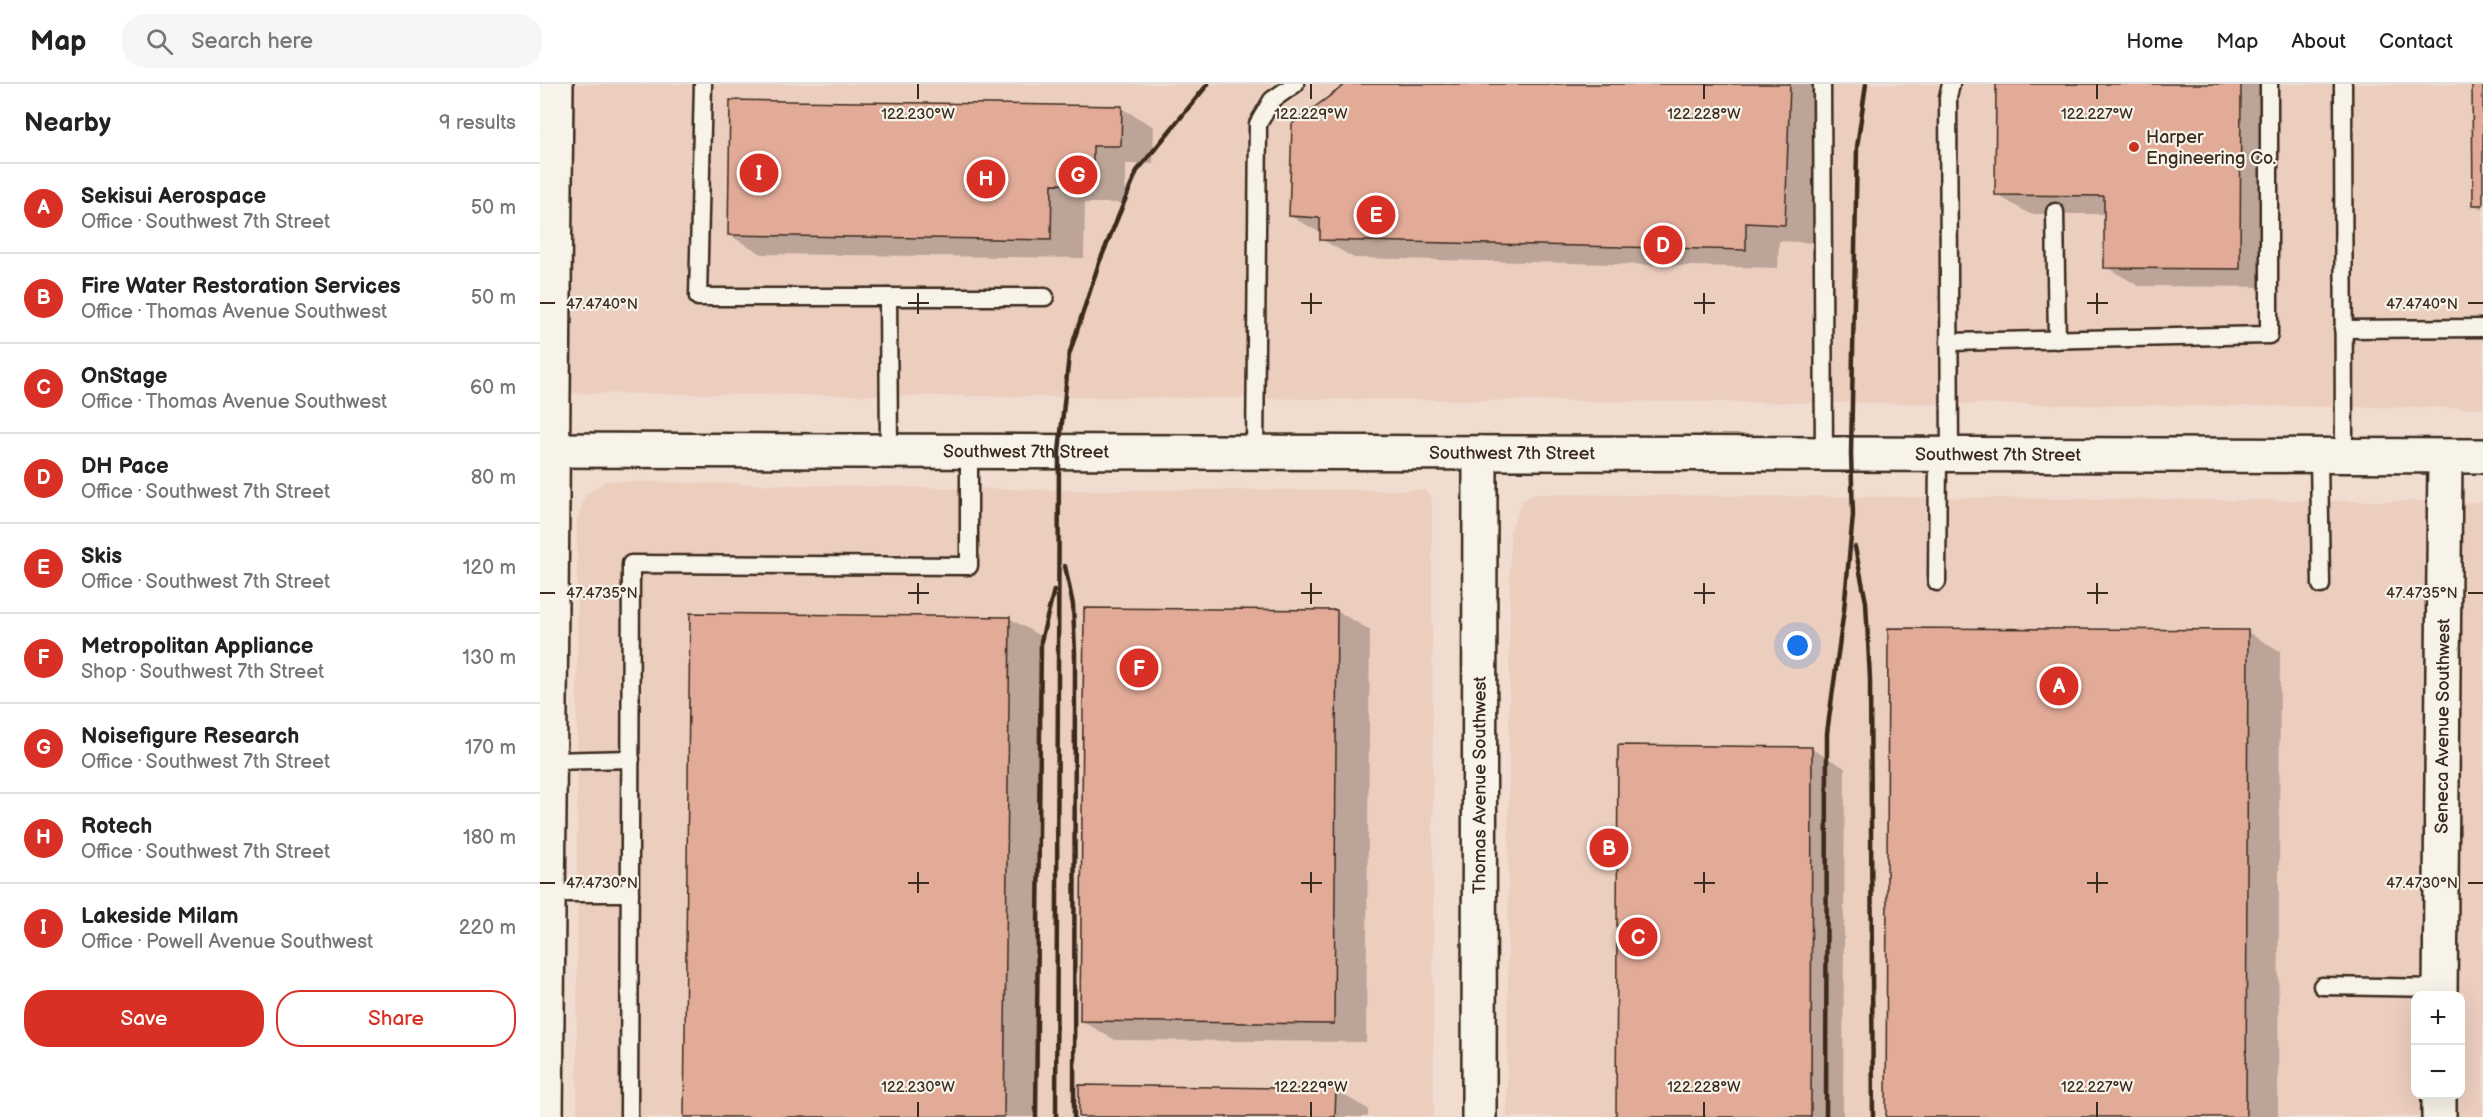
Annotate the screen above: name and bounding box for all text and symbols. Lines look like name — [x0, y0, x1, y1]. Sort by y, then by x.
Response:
search box — [122, 14, 542, 68]
text: Map — [30, 25, 86, 58]
icon: search — [143, 25, 176, 58]
text: Search here — [191, 28, 313, 55]
text: Home — [2126, 29, 2183, 54]
text: Map — [2216, 29, 2258, 54]
text: About — [2291, 29, 2346, 54]
text: Contact — [2379, 29, 2453, 54]
text: 122.230°W — [881, 105, 955, 124]
text: 122.229°W — [1274, 105, 1348, 124]
text: 122.228°W — [1667, 105, 1741, 124]
text: 122.227°W — [2061, 105, 2133, 124]
text: Nearby — [24, 108, 111, 139]
text: 9 results — [439, 111, 516, 135]
place label: Harper Engineering Co. — [2146, 127, 2276, 169]
marker: Harper Engineering Co. — [2127, 140, 2141, 154]
pin: I — [740, 150, 778, 196]
pin: G — [1058, 152, 1098, 197]
pin: H — [966, 156, 1006, 202]
text: Sekisui Aerospace — [81, 183, 266, 210]
pin: E — [1356, 192, 1396, 238]
text: A — [37, 196, 50, 220]
text: 50 m — [471, 196, 516, 220]
text: Office · Southwest 7th Street — [81, 210, 330, 234]
pin: D — [1644, 222, 1682, 268]
text: Fire Water Restoration Services — [81, 273, 401, 300]
text: B — [36, 286, 51, 310]
text: 50 m — [471, 286, 516, 310]
text: 47.4740°N — [566, 295, 638, 314]
text: 47.4740°N — [2386, 295, 2458, 314]
text: Office · Thomas Avenue Southwest — [81, 300, 387, 324]
text: OnStage — [81, 363, 168, 390]
text: C — [36, 376, 51, 400]
text: 60 m — [470, 376, 516, 400]
text: Office · Thomas Avenue Southwest — [81, 390, 387, 414]
street label: Southwest 7th Street — [943, 441, 1110, 462]
street label: Southwest 7th Street — [1429, 442, 1596, 464]
street label: Southwest 7th Street — [1915, 444, 2082, 465]
text: DH Pace — [81, 453, 169, 480]
text: D — [37, 466, 50, 490]
text: 80 m — [471, 466, 516, 490]
text: Office · Southwest 7th Street — [81, 480, 330, 504]
text: Skis — [81, 543, 122, 570]
text: E — [37, 556, 50, 580]
text: 120 m — [463, 556, 516, 580]
text: Office · Southwest 7th Street — [81, 570, 330, 594]
text: 47.4735°N — [566, 584, 638, 603]
text: 47.4735°N — [2386, 584, 2458, 603]
street label: Seneca Avenue Southwest — [2431, 618, 2454, 834]
your location — [1783, 631, 1812, 660]
text: Metropolitan Appliance — [81, 633, 314, 660]
text: F — [37, 646, 50, 670]
text: 130 m — [462, 646, 516, 670]
pin: F — [1120, 646, 1158, 690]
text: Shop · Southwest 7th Street — [81, 660, 324, 684]
pin: A — [2040, 664, 2078, 708]
street label: Thomas Avenue Southwest — [1469, 676, 1490, 894]
text: Noisefigure Research — [81, 723, 299, 750]
text: G — [36, 736, 51, 760]
text: 170 m — [465, 736, 516, 760]
text: Office · Southwest 7th Street — [81, 750, 330, 774]
text: Rotech — [81, 813, 152, 840]
text: H — [36, 826, 51, 850]
text: 180 m — [463, 826, 516, 850]
pin: B — [1590, 826, 1628, 870]
text: Office · Southwest 7th Street — [81, 840, 330, 864]
text: 47.4730°N — [566, 874, 638, 893]
text: 47.4730°N — [2386, 874, 2458, 893]
text: Lakeside Milam — [81, 903, 239, 930]
pin: C — [1618, 914, 1658, 960]
text: I — [40, 916, 47, 940]
text: 220 m — [459, 916, 516, 940]
text: Office · Powell Avenue Southwest — [81, 930, 373, 954]
button: Save — [24, 990, 264, 1047]
button: Share — [276, 990, 516, 1047]
map controls — [2411, 991, 2465, 1099]
button: + — [2411, 991, 2465, 1045]
button: − — [2411, 1045, 2465, 1099]
text: 122.230°W — [881, 1078, 955, 1097]
text: 122.229°W — [1274, 1078, 1348, 1097]
text: 122.228°W — [1667, 1078, 1741, 1097]
text: 122.227°W — [2061, 1078, 2133, 1097]

